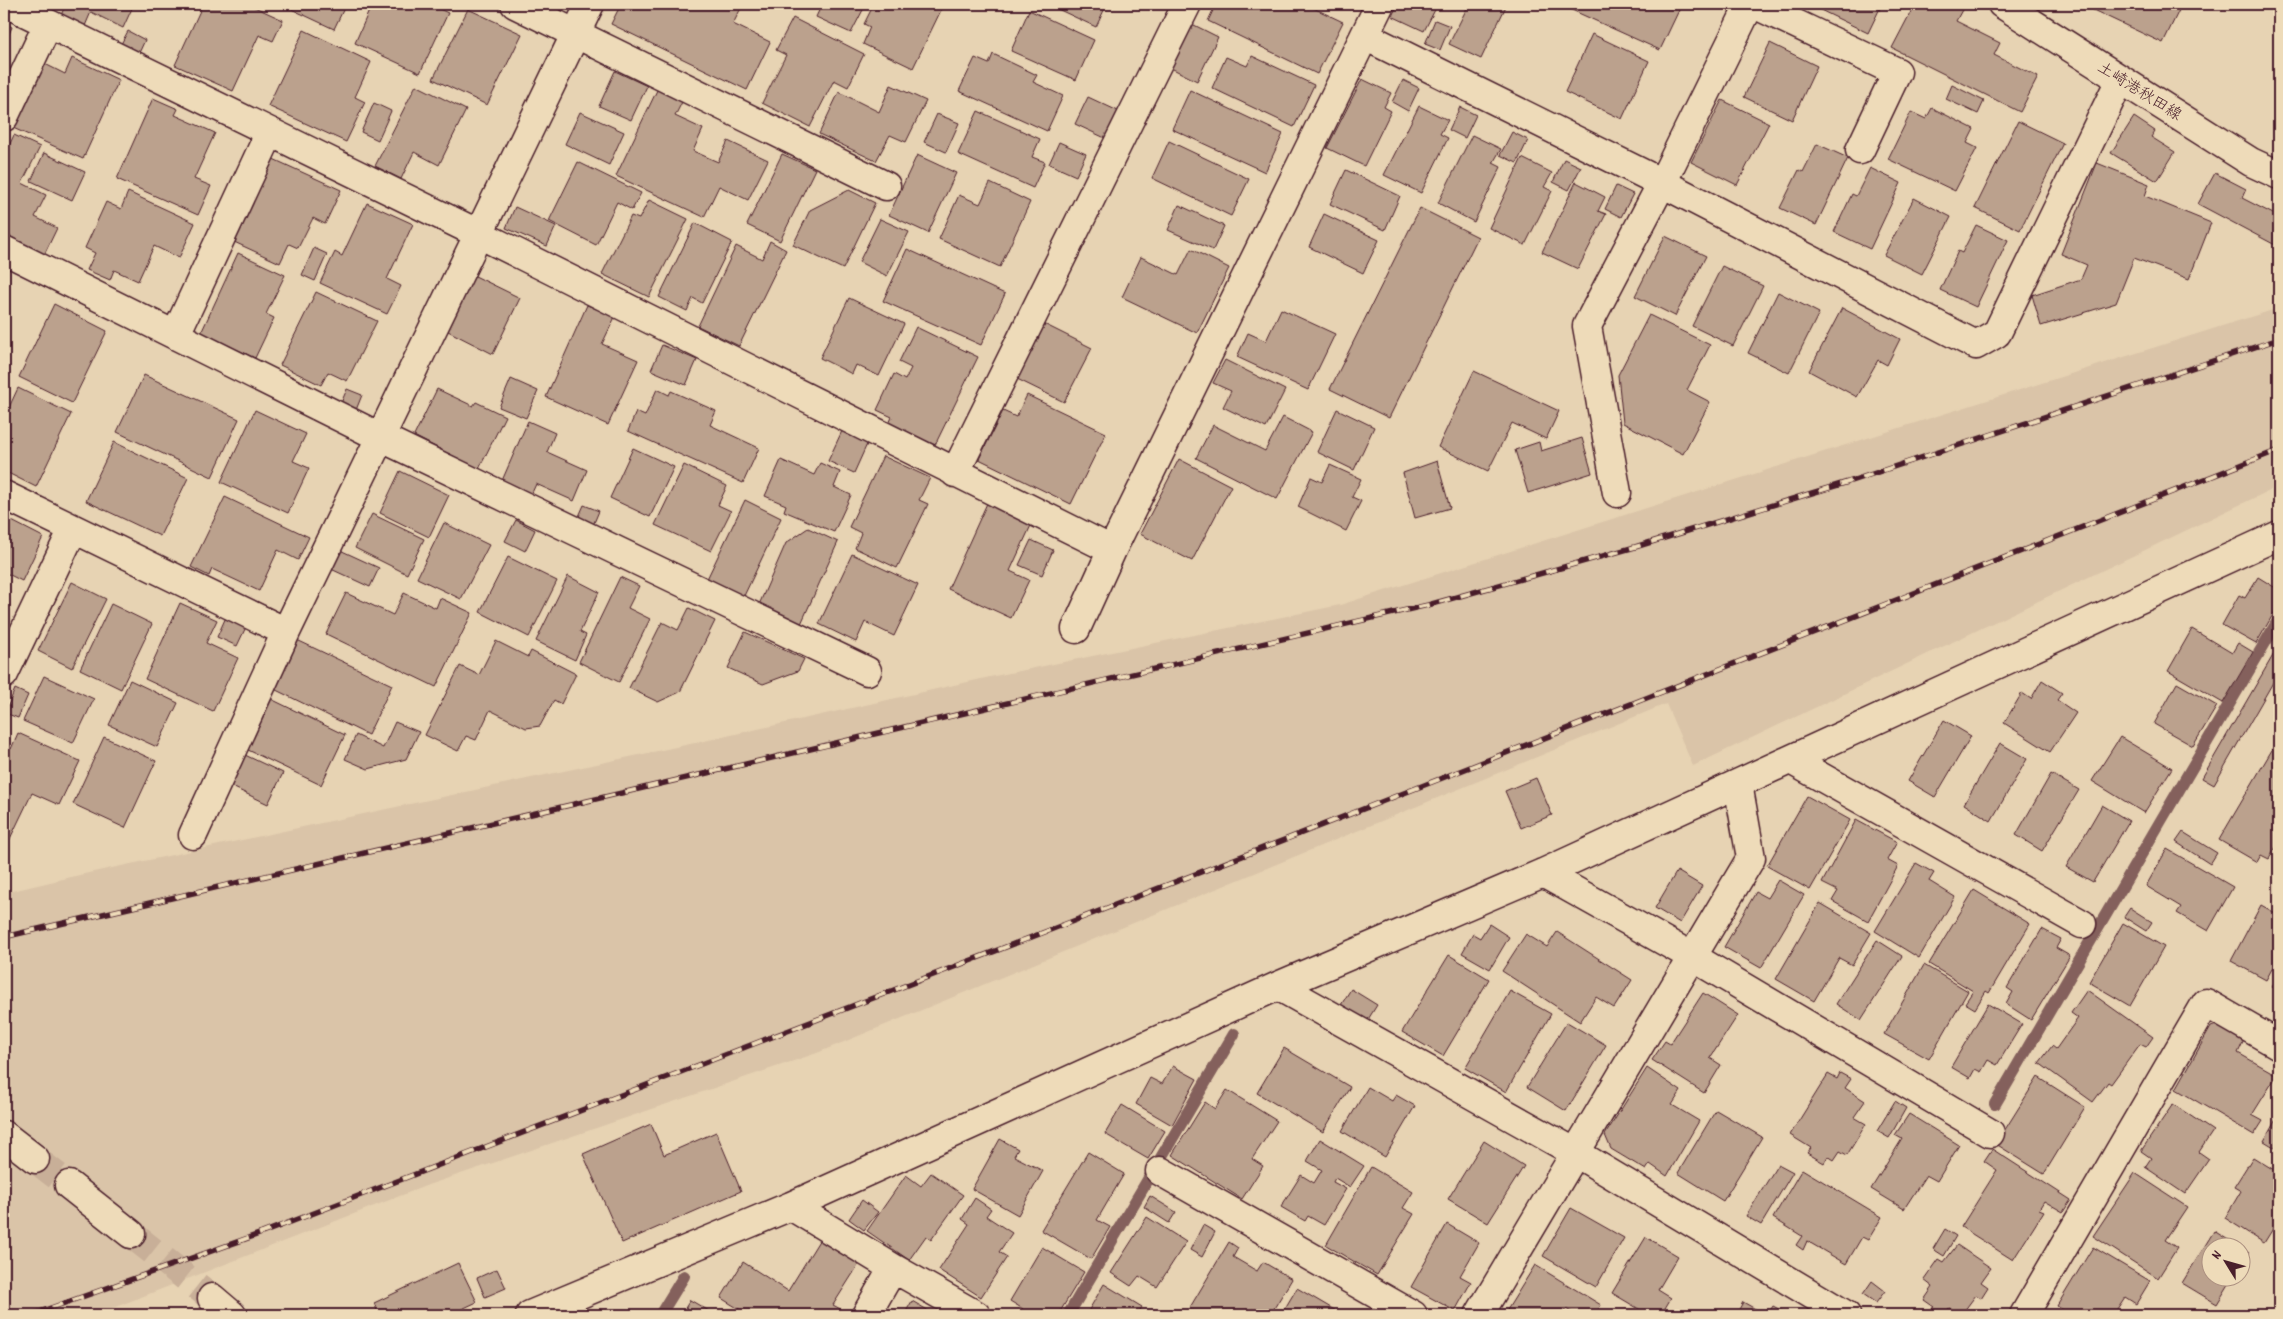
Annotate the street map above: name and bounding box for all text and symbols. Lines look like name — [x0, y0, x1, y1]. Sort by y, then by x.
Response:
street label: 土崎港秋田線 — [2092, 57, 2186, 127]
north arrow — [2200, 1236, 2250, 1286]
text: N — [2207, 1247, 2227, 1264]

